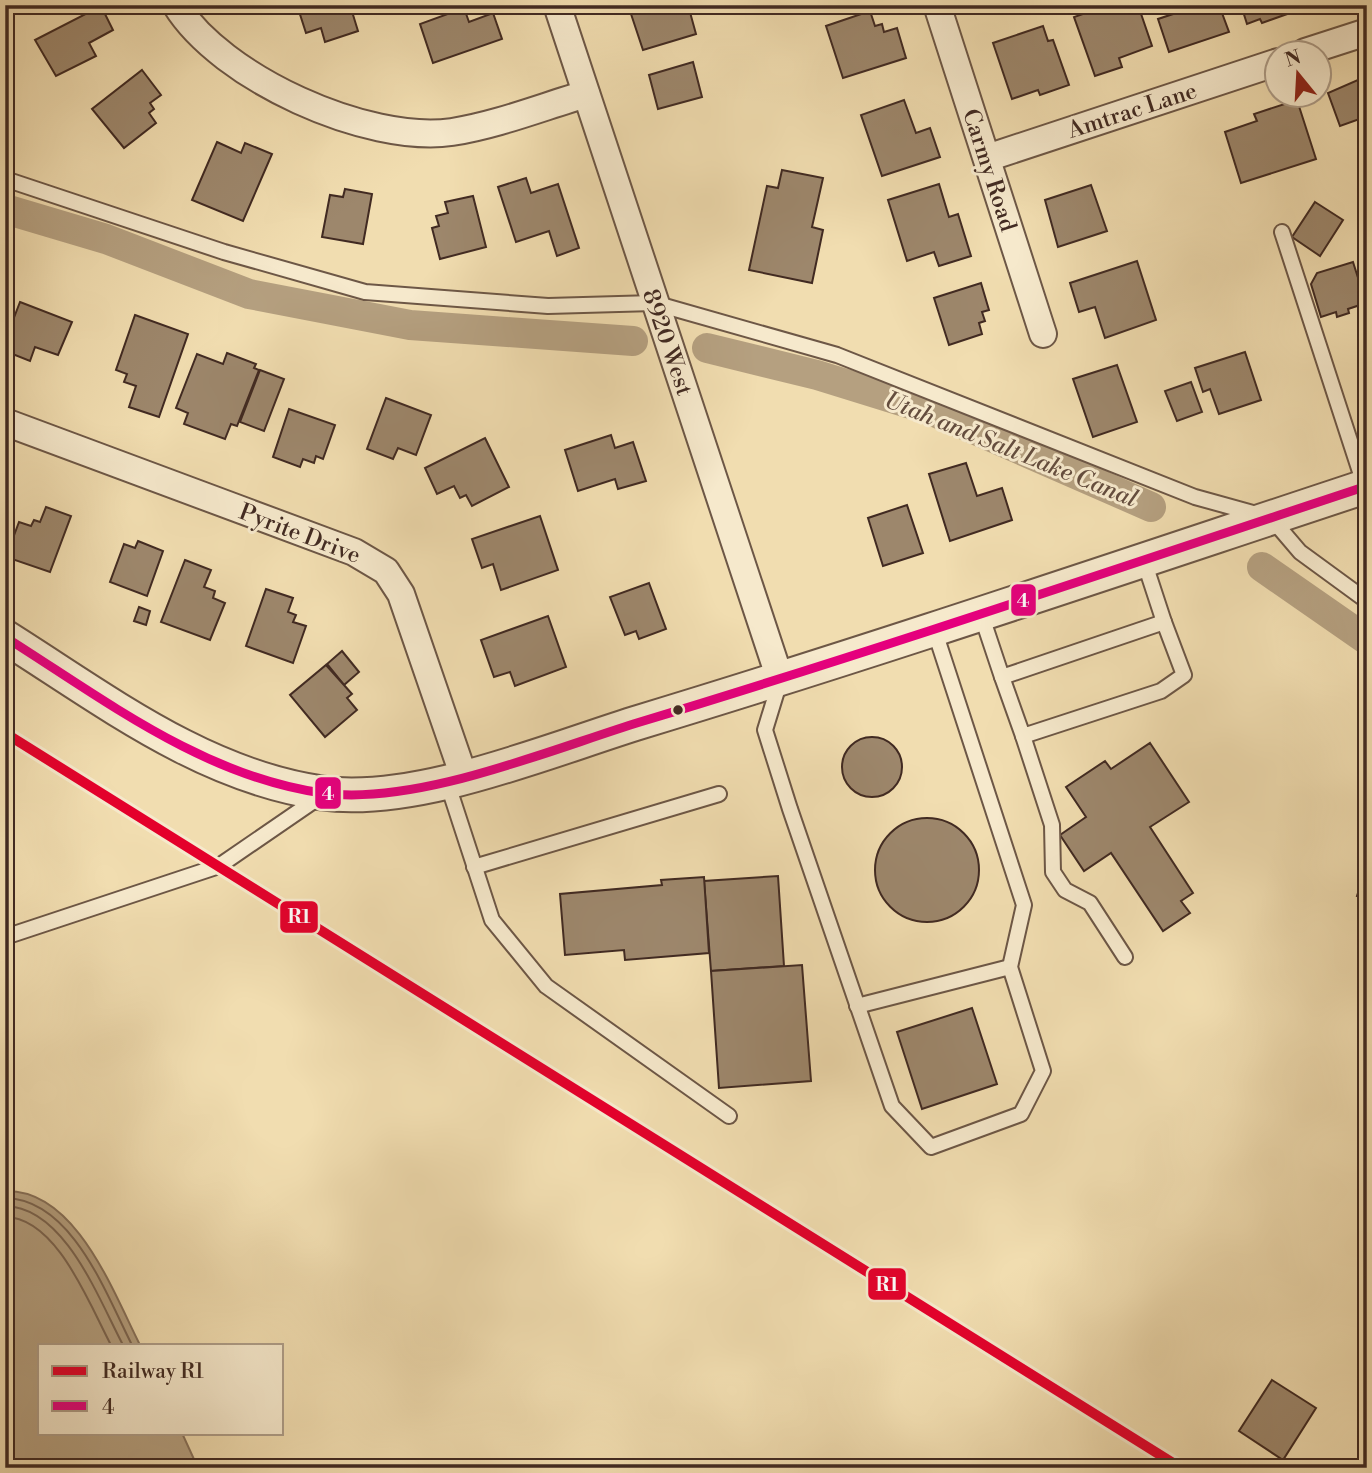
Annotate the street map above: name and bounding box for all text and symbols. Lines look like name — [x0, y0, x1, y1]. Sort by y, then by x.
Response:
north arrow — [1264, 38, 1334, 108]
text: N — [1282, 45, 1304, 73]
street label: Amtrac Lane — [1063, 77, 1200, 145]
street label: Carmy Road — [956, 106, 1022, 235]
street label: 8920 West — [636, 286, 698, 399]
water label: Utah and Salt Lake Canal — [880, 385, 1142, 515]
street label: Pyrite Drive — [235, 498, 364, 570]
line badge: 4 — [1010, 583, 1037, 617]
text: 4 — [1017, 589, 1030, 613]
unlabelled marker — [671, 703, 685, 717]
line badge: 4 — [314, 776, 342, 810]
text: 4 — [322, 782, 335, 806]
line badge: R1 — [279, 900, 319, 934]
text: R1 — [287, 905, 311, 929]
line badge: R1 — [867, 1267, 907, 1301]
text: R1 — [875, 1273, 899, 1297]
legend — [38, 1344, 284, 1434]
text: Railway R1 — [102, 1359, 204, 1385]
text: 4 — [102, 1395, 115, 1421]

